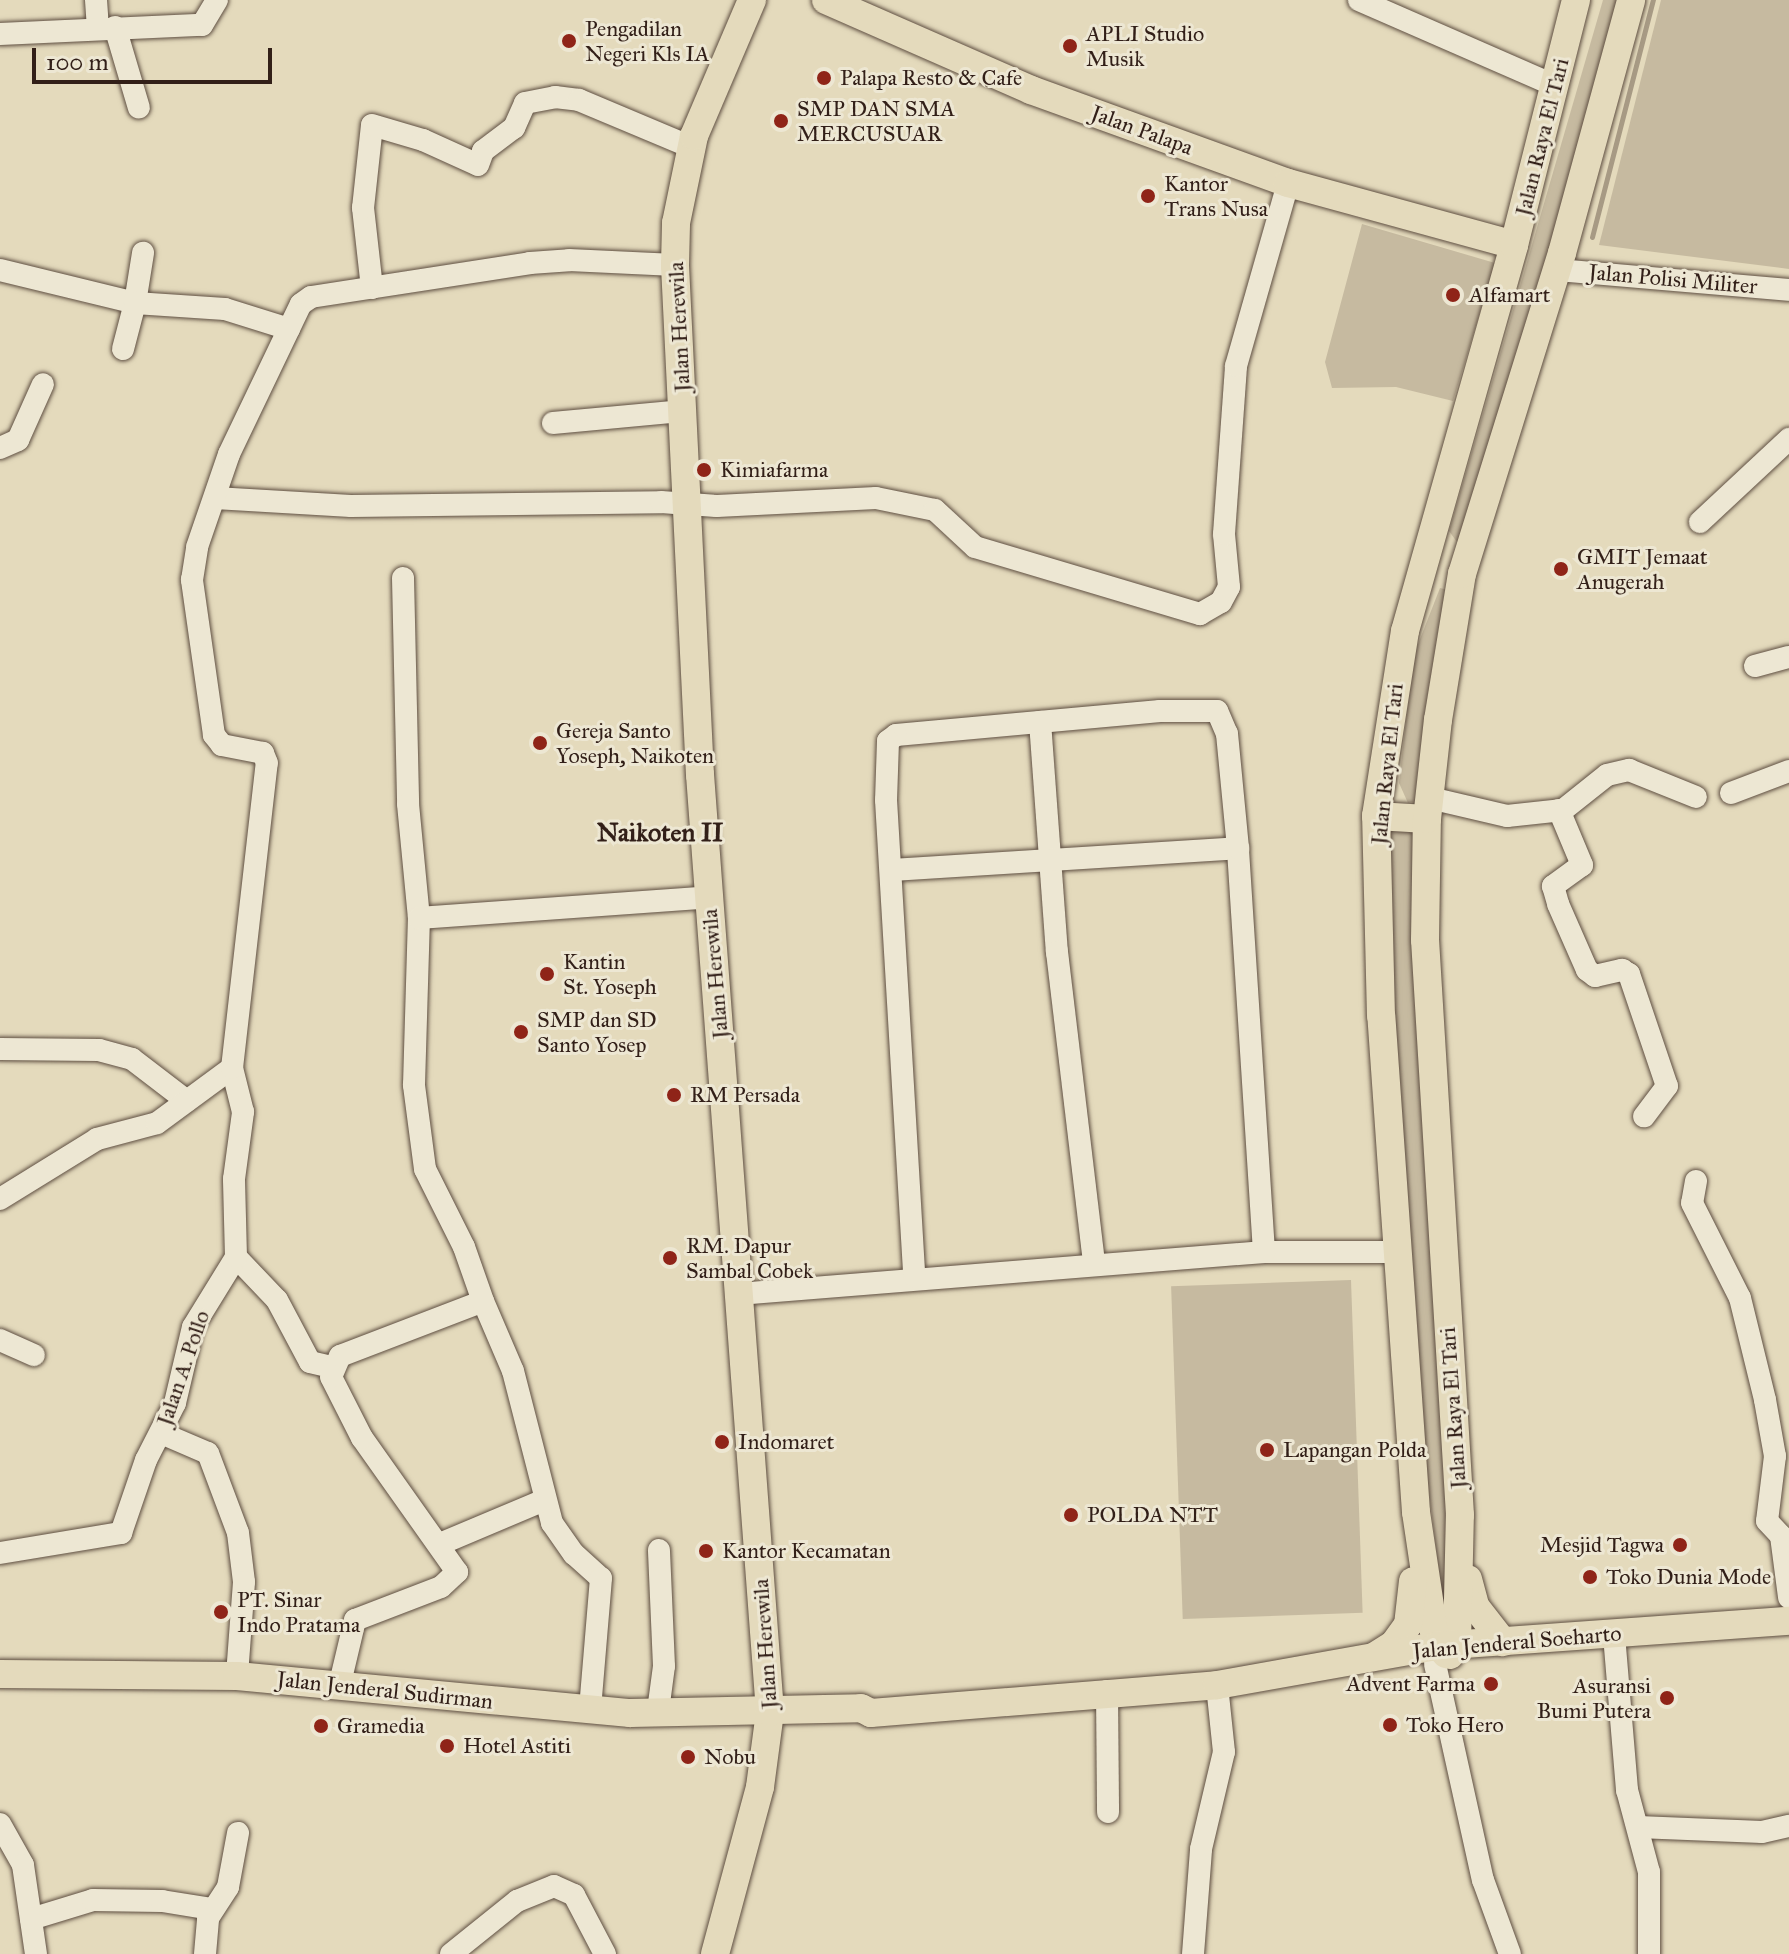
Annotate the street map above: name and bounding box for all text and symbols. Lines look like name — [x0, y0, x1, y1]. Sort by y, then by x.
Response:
place label: Pengadilan Negeri Kls IA — [585, 15, 709, 66]
place label: APLI Studio Musik — [1086, 20, 1204, 72]
scale bar — [36, 32, 276, 82]
marker: Pengadilan Negeri Kls IA — [560, 32, 578, 50]
marker: APLI Studio Musik — [1061, 37, 1079, 55]
text: 100 m — [46, 47, 109, 77]
street label: Jalan Raya El Tari — [1510, 55, 1574, 219]
place label: Palapa Resto & Cafe — [840, 65, 1022, 91]
marker: Palapa Resto & Cafe — [815, 69, 833, 87]
place label: SMP DAN SMA MERCUSUAR — [797, 95, 955, 146]
street label: Jalan Palapa — [1087, 99, 1197, 161]
marker: SMP DAN SMA MERCUSUAR — [772, 112, 790, 130]
place label: Kantor Trans Nusa — [1164, 170, 1268, 222]
marker: Kantor Trans Nusa — [1139, 187, 1157, 205]
street label: Jalan Polisi Militer — [1587, 258, 1759, 300]
street label: Jalan Herewila — [662, 261, 696, 393]
place label: Alfamart — [1469, 282, 1550, 308]
marker: Alfamart — [1444, 286, 1462, 304]
place label: Kimiafarma — [720, 457, 828, 483]
marker: Kimiafarma — [695, 461, 713, 479]
place label: GMIT Jemaat Anugerah — [1577, 543, 1708, 594]
marker: GMIT Jemaat Anugerah — [1552, 560, 1570, 578]
street label: Jalan Raya El Tari — [1365, 682, 1409, 846]
place label: Gereja Santo Yoseph, Naikoten — [556, 717, 714, 768]
marker: Gereja Santo Yoseph, Naikoten — [531, 734, 549, 752]
district label: Naikoten II — [597, 817, 723, 849]
street label: Jalan Herewila — [696, 908, 734, 1040]
place label: Kantin St. Yoseph — [563, 948, 657, 1000]
marker: Kantin St. Yoseph — [538, 965, 556, 983]
place label: SMP dan SD Santo Yosep — [537, 1006, 657, 1058]
marker: SMP dan SD Santo Yosep — [512, 1023, 530, 1041]
place label: RM Persada — [690, 1082, 800, 1108]
marker: RM Persada — [665, 1086, 683, 1104]
place label: RM. Dapur Sambal Cobek — [686, 1232, 813, 1284]
marker: RM. Dapur Sambal Cobek — [661, 1249, 679, 1267]
street label: Jalan A. Pollo — [151, 1307, 215, 1429]
street label: Jalan Raya El Tari — [1434, 1326, 1472, 1490]
place label: Indomaret — [738, 1429, 834, 1455]
marker: Indomaret — [713, 1433, 731, 1451]
place label: Lapangan Polda — [1283, 1437, 1426, 1463]
marker: Lapangan Polda — [1258, 1441, 1276, 1459]
place label: POLDA NTT — [1087, 1502, 1218, 1528]
marker: POLDA NTT — [1062, 1506, 1080, 1524]
place label: Mesjid Tagwa — [1540, 1532, 1664, 1558]
marker: Mesjid Tagwa — [1671, 1536, 1689, 1554]
place label: Kantor Kecamatan — [722, 1538, 891, 1564]
marker: Kantor Kecamatan — [697, 1542, 715, 1560]
place label: Toko Dunia Mode — [1606, 1564, 1771, 1590]
marker: Toko Dunia Mode — [1581, 1568, 1599, 1586]
street label: Jalan Herewila — [747, 1578, 783, 1710]
place label: PT. Sinar Indo Pratama — [237, 1586, 360, 1638]
marker: PT. Sinar Indo Pratama — [212, 1603, 230, 1621]
street label: Jalan Jenderal Soeharto — [1412, 1620, 1622, 1664]
street label: Jalan Jenderal Sudirman — [276, 1666, 494, 1714]
place label: Advent Farma — [1346, 1671, 1475, 1697]
place label: Asuransi Bumi Putera — [1537, 1672, 1651, 1724]
marker: Advent Farma — [1482, 1675, 1500, 1693]
marker: Asuransi Bumi Putera — [1658, 1689, 1676, 1707]
place label: Toko Hero — [1406, 1712, 1504, 1738]
place label: Gramedia — [337, 1713, 425, 1739]
marker: Toko Hero — [1381, 1716, 1399, 1734]
marker: Gramedia — [312, 1717, 330, 1735]
place label: Hotel Astiti — [463, 1733, 571, 1759]
marker: Hotel Astiti — [438, 1737, 456, 1755]
place label: Nobu — [704, 1744, 756, 1770]
marker: Nobu — [679, 1748, 697, 1766]

